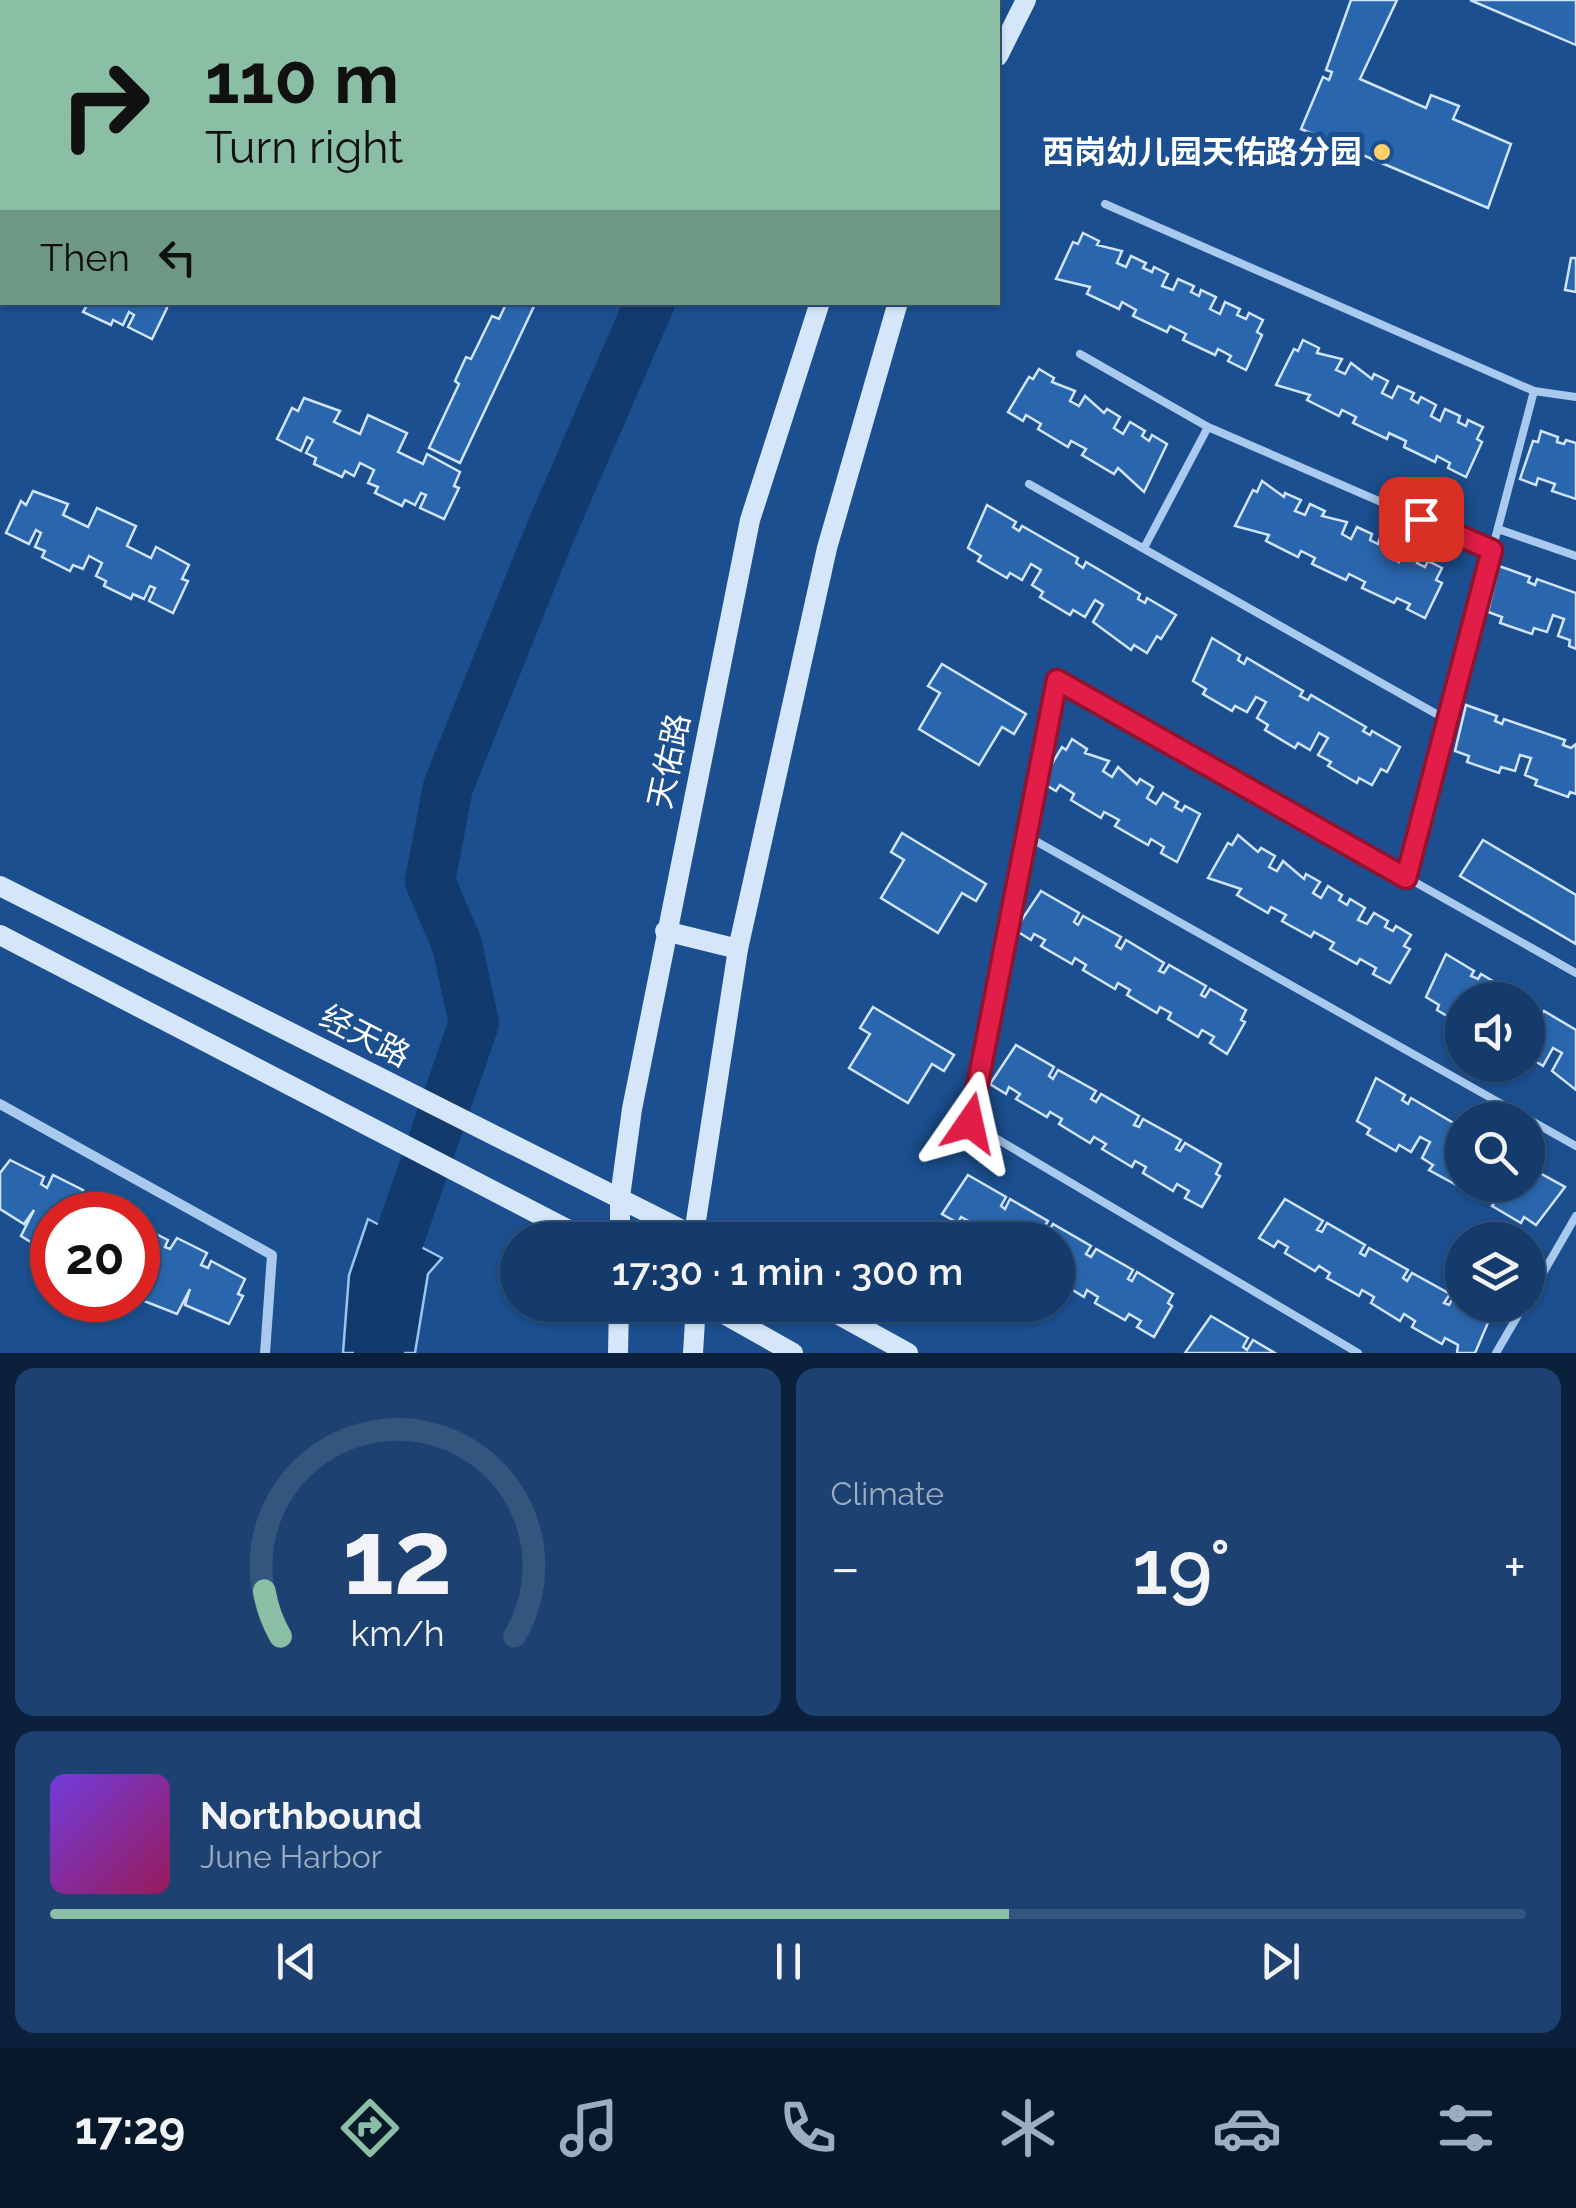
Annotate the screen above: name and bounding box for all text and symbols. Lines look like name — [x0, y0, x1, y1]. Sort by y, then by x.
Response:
text: 110 m — [205, 37, 399, 119]
icon: right — [40, 40, 170, 170]
text: Turn right — [205, 121, 403, 174]
place label: 西岗幼儿园天佑路分园 — [1042, 133, 1362, 170]
marker: 西岗幼儿园天佑路分园 — [1371, 141, 1393, 163]
icon: left — [150, 230, 205, 285]
text: Then — [40, 235, 130, 280]
pin — [1379, 477, 1464, 562]
icon: arrive — [1394, 492, 1449, 547]
street label: 天佑路 — [640, 710, 697, 812]
map controls — [1445, 982, 1545, 1322]
button: sound — [1445, 982, 1545, 1082]
street label: 经天路 — [314, 997, 416, 1074]
position arrow — [918, 1071, 1022, 1175]
button: search — [1445, 1102, 1545, 1202]
speed limit sign: 20 — [30, 1192, 160, 1322]
button: layers — [1445, 1222, 1545, 1322]
text: 17:30 · 1 min · 300 m — [612, 1249, 963, 1294]
text: Climate — [831, 1475, 944, 1512]
text: 12 — [343, 1496, 453, 1618]
text: 19° — [1133, 1523, 1231, 1612]
text: − — [831, 1535, 860, 1600]
text: + — [1503, 1535, 1526, 1600]
text: km/h — [351, 1612, 445, 1654]
text: Northbound — [200, 1793, 422, 1838]
text: June Harbor — [200, 1838, 382, 1875]
icon: previous — [269, 1934, 324, 1989]
icon: pause — [761, 1934, 816, 1989]
icon: next — [1253, 1934, 1308, 1989]
icon: directions — [335, 2093, 405, 2163]
icon: music — [554, 2093, 624, 2163]
icon: phone — [773, 2093, 843, 2163]
icon: climate — [993, 2093, 1063, 2163]
icon: car — [1212, 2093, 1282, 2163]
icon: filters — [1431, 2093, 1501, 2163]
text: 17:29 — [75, 2102, 185, 2155]

